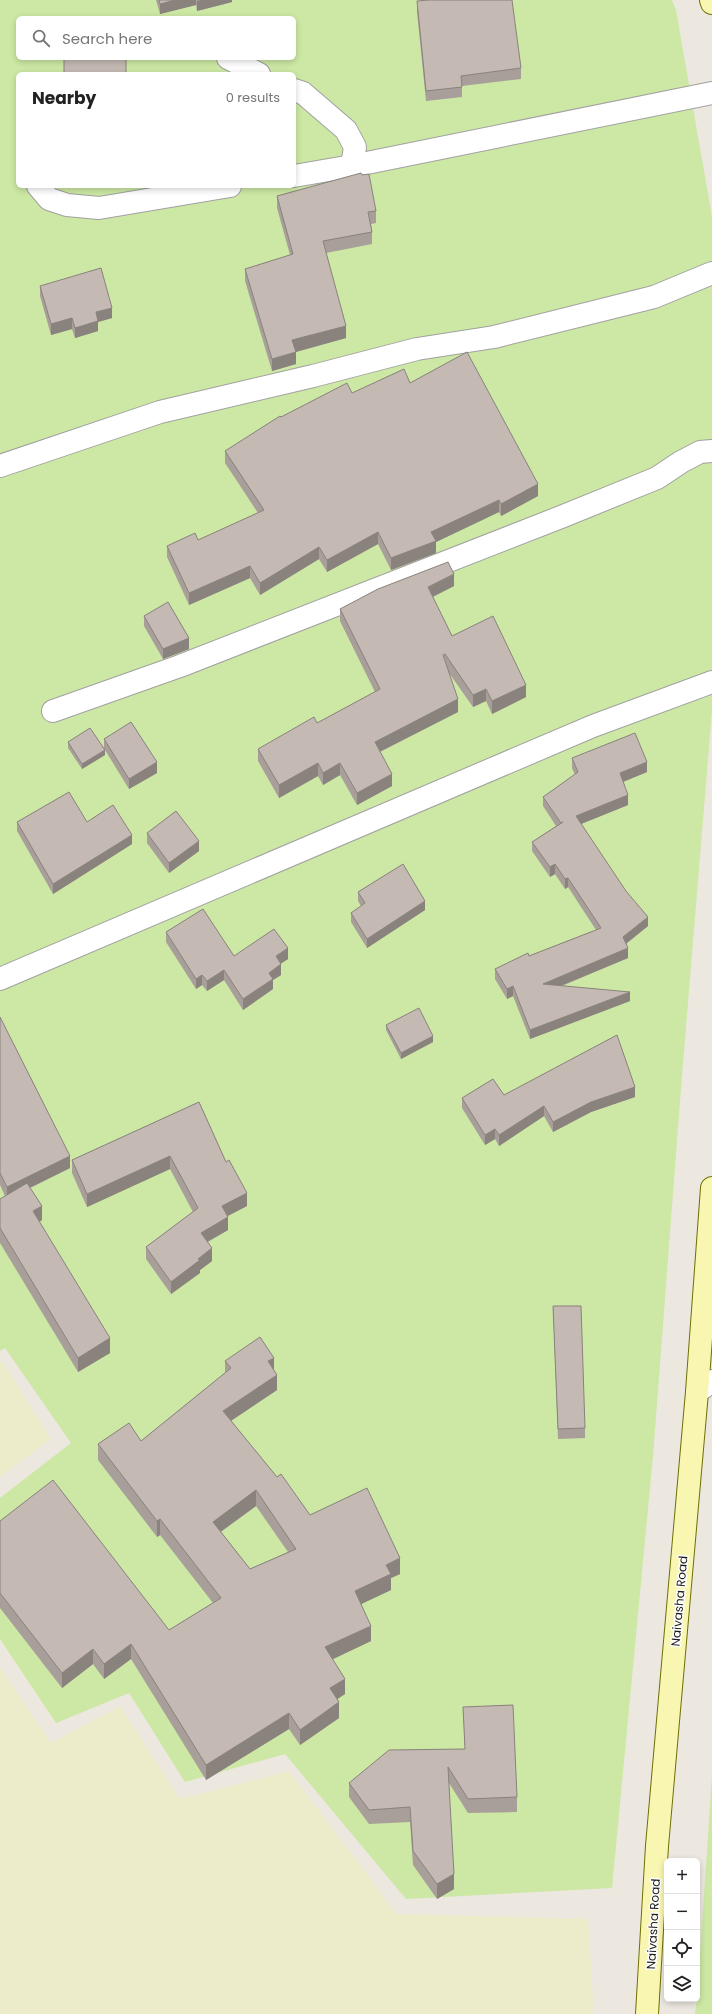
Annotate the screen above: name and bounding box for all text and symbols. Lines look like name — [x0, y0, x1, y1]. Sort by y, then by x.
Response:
search box — [16, 16, 296, 60]
icon: search — [30, 27, 52, 49]
text: Search here — [62, 28, 152, 49]
text: Nearby — [32, 86, 96, 110]
text: 0 results — [226, 88, 280, 107]
street label: Naivasha Road — [667, 1555, 691, 1647]
map controls — [664, 1858, 700, 2002]
button: + — [664, 1858, 700, 1894]
street label: Naivasha Road — [642, 1878, 664, 1970]
button: − — [664, 1894, 700, 1930]
button: locate — [664, 1930, 700, 1966]
button: layers — [664, 1966, 700, 2002]

